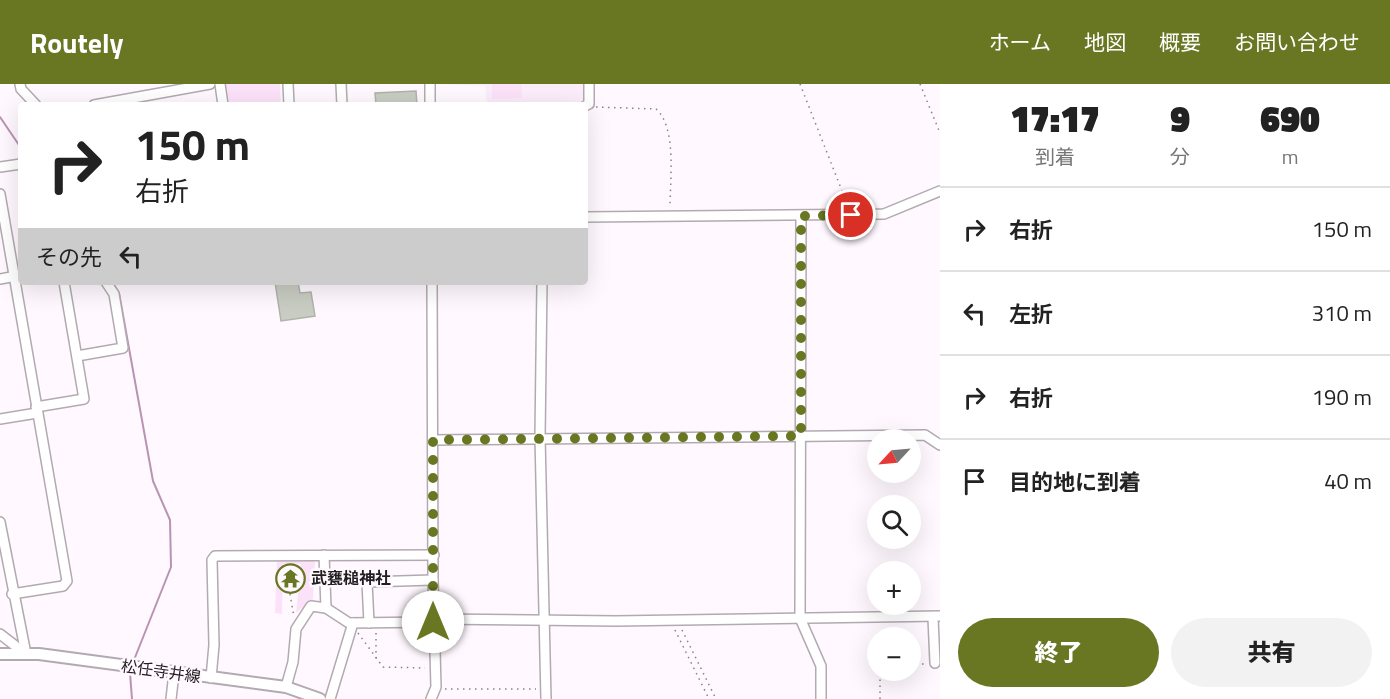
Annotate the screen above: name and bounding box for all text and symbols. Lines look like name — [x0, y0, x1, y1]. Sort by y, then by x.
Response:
text: Routely — [30, 21, 124, 64]
text: ホーム — [989, 26, 1051, 58]
text: 地図 — [1084, 26, 1126, 58]
text: 概要 — [1159, 26, 1201, 58]
text: お問い合わせ — [1234, 26, 1360, 58]
text: 17:17 — [1010, 91, 1100, 146]
text: 9 — [1170, 91, 1190, 146]
text: 690 — [1260, 91, 1320, 146]
text: 150 m — [135, 112, 250, 176]
icon: right — [36, 126, 114, 204]
text: 到着 — [1035, 141, 1075, 172]
text: 分 — [1170, 141, 1190, 172]
text: m — [1282, 141, 1298, 172]
text: 右折 — [135, 170, 189, 211]
pin — [825, 189, 876, 240]
icon: arrive — [834, 198, 867, 231]
text: 150 m — [1312, 212, 1372, 246]
icon: right — [958, 213, 991, 246]
text: 右折 — [1009, 213, 1053, 247]
text: その先 — [36, 240, 102, 274]
icon: left — [114, 240, 147, 273]
text: 310 m — [1312, 296, 1372, 330]
icon: left — [958, 297, 991, 330]
text: 左折 — [1009, 297, 1053, 331]
text: 190 m — [1312, 380, 1372, 414]
icon: right — [958, 381, 991, 414]
text: 右折 — [1009, 381, 1053, 415]
north arrow — [867, 429, 921, 483]
map controls — [867, 429, 921, 681]
text: 40 m — [1324, 464, 1372, 498]
icon: arrive — [958, 465, 991, 498]
text: 目的地に到着 — [1009, 465, 1141, 499]
button: search — [867, 495, 921, 549]
button: + — [867, 561, 921, 615]
temple icon: 武甕槌神社 — [274, 562, 306, 594]
place label: 武甕槌神社 — [311, 566, 391, 590]
position arrow — [401, 590, 465, 654]
button: 終了 — [958, 618, 1159, 687]
button: 共有 — [1171, 618, 1372, 687]
button: − — [867, 627, 921, 681]
street label: 松任寺井線 — [120, 654, 202, 688]

